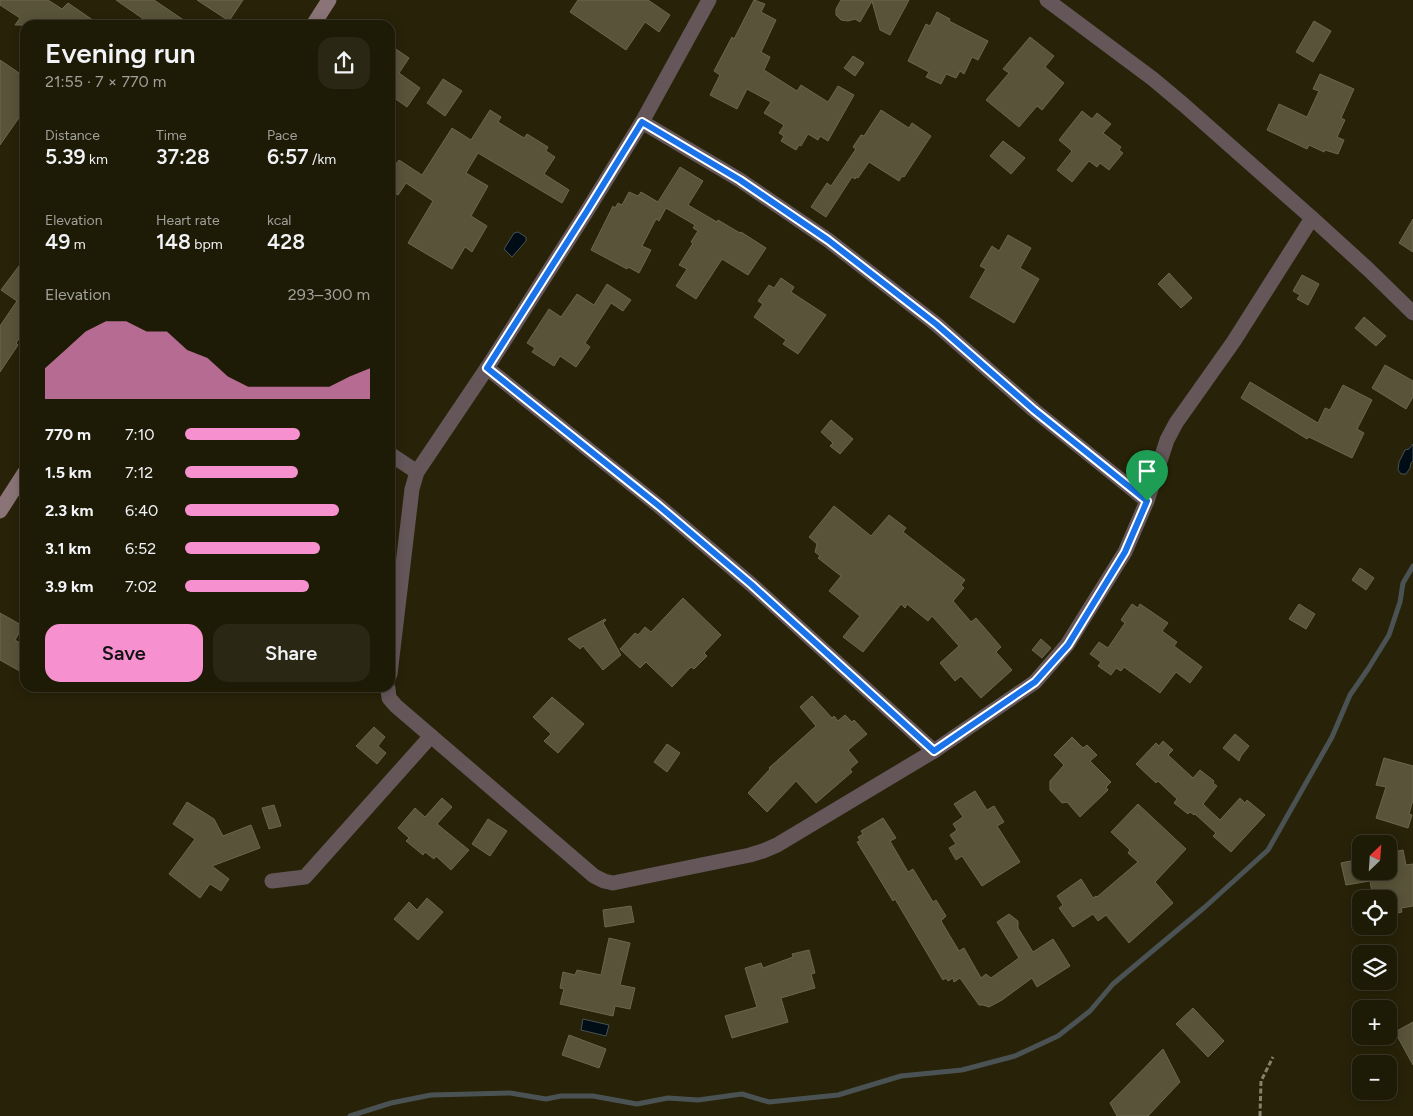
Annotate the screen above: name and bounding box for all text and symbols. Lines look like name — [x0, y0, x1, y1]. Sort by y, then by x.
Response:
text: Evening run — [45, 36, 196, 70]
button: share — [318, 37, 370, 89]
text: 21:55 · 7 × 770 m — [45, 72, 166, 91]
text: Distance — [45, 127, 100, 144]
text: Time — [156, 127, 187, 144]
text: Pace — [267, 127, 297, 144]
text: 5.39 — [45, 144, 86, 169]
text: 37:28 — [156, 144, 210, 169]
text: 6:57 — [267, 144, 309, 169]
text: km — [86, 151, 108, 168]
text: /km — [309, 151, 336, 168]
text: Elevation — [45, 212, 103, 229]
text: Heart rate — [156, 212, 220, 229]
text: kcal — [267, 212, 291, 229]
text: 49 — [45, 229, 70, 254]
text: 148 — [156, 229, 191, 254]
text: 428 — [267, 229, 305, 254]
text: m — [70, 236, 86, 253]
text: bpm — [191, 236, 223, 253]
text: Elevation — [45, 285, 111, 304]
text: 293–300 m — [288, 285, 370, 304]
text: 770 m — [45, 425, 91, 444]
text: 7:10 — [125, 425, 155, 444]
pin — [1126, 450, 1168, 501]
icon: arrive — [1133, 457, 1161, 485]
text: 1.5 km — [45, 463, 91, 482]
text: 7:12 — [125, 463, 153, 482]
text: 2.3 km — [45, 501, 94, 520]
text: 6:40 — [125, 501, 158, 520]
text: 3.1 km — [45, 539, 91, 558]
text: 6:52 — [125, 539, 156, 558]
text: 3.9 km — [45, 577, 94, 596]
text: 7:02 — [125, 577, 157, 596]
button: Save — [45, 624, 203, 682]
button: Share — [213, 624, 370, 682]
north arrow — [1352, 835, 1398, 880]
map controls — [1352, 835, 1397, 1100]
button: locate — [1352, 890, 1397, 935]
button: layers — [1352, 945, 1397, 990]
button: + — [1352, 1000, 1397, 1045]
button: − — [1352, 1055, 1397, 1100]

